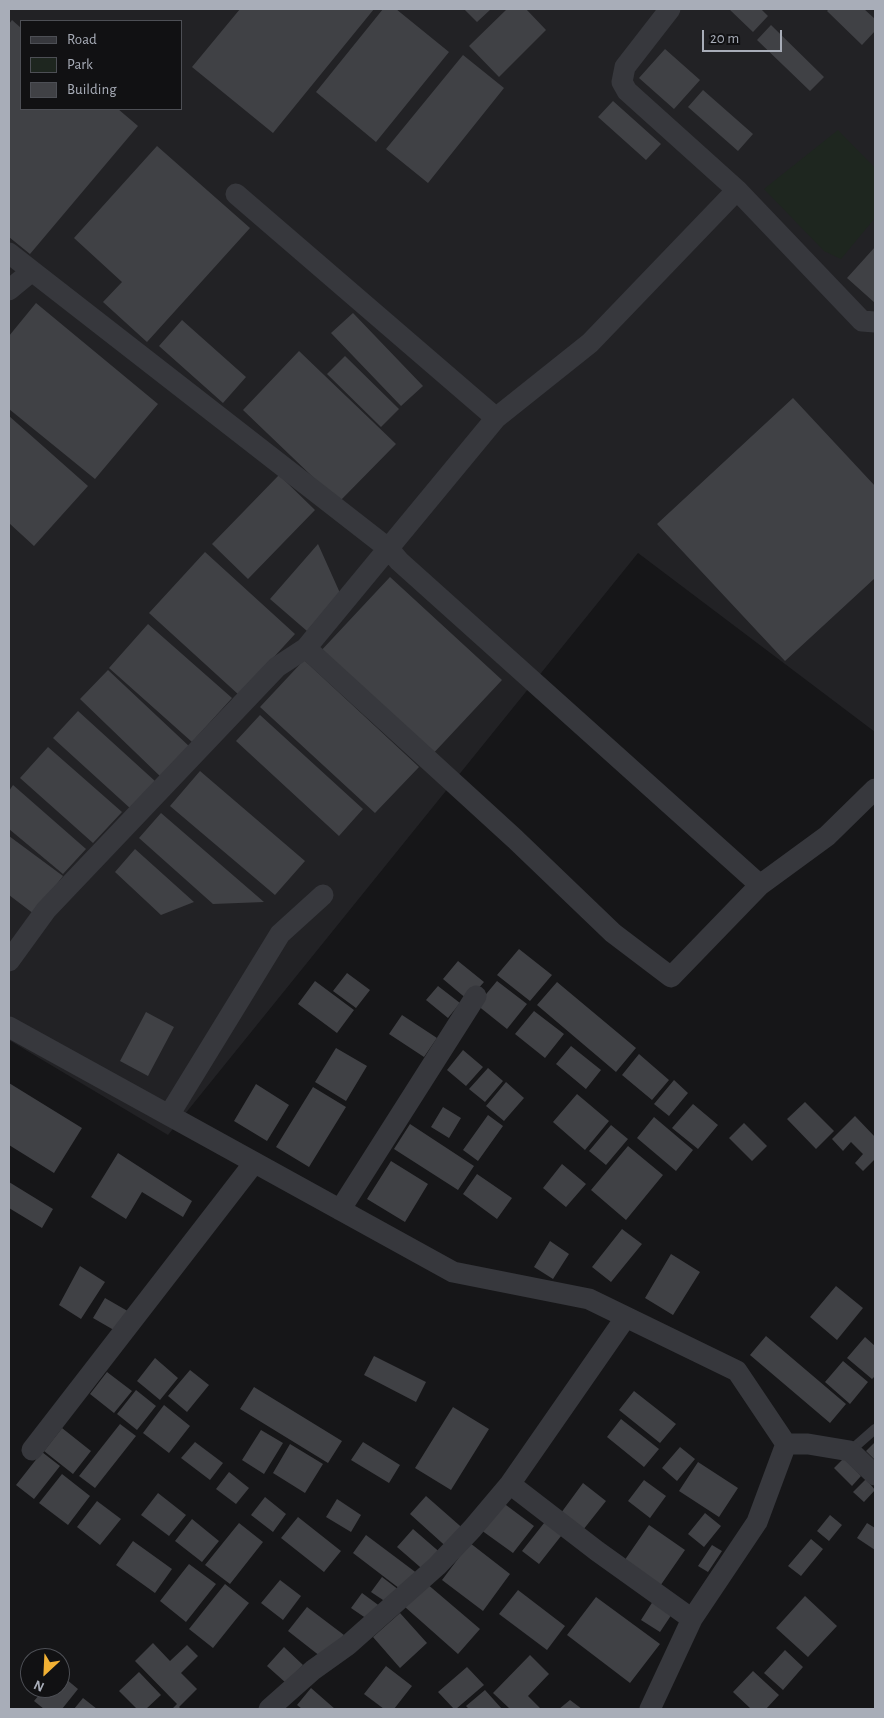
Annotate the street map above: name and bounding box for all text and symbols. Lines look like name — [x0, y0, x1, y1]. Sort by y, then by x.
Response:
legend — [20, 20, 182, 110]
scale bar — [704, 20, 784, 52]
text: 20 m — [710, 31, 739, 46]
text: Road — [67, 32, 97, 47]
text: Park — [67, 57, 93, 72]
text: Building — [67, 82, 117, 97]
north arrow — [20, 1648, 70, 1698]
text: N — [32, 1677, 46, 1694]

